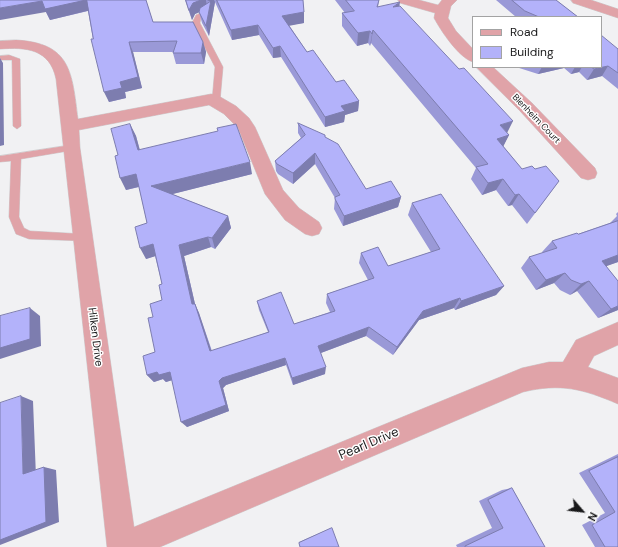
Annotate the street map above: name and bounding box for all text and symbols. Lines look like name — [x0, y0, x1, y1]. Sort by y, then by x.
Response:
legend — [472, 16, 602, 68]
text: Road — [510, 24, 538, 40]
text: Building — [510, 44, 554, 60]
street label: Blenheim Court — [510, 92, 562, 146]
street label: Hilken Drive — [85, 307, 105, 367]
street label: Pearl Drive — [337, 424, 401, 464]
north arrow — [562, 491, 602, 531]
text: N — [585, 510, 601, 523]

